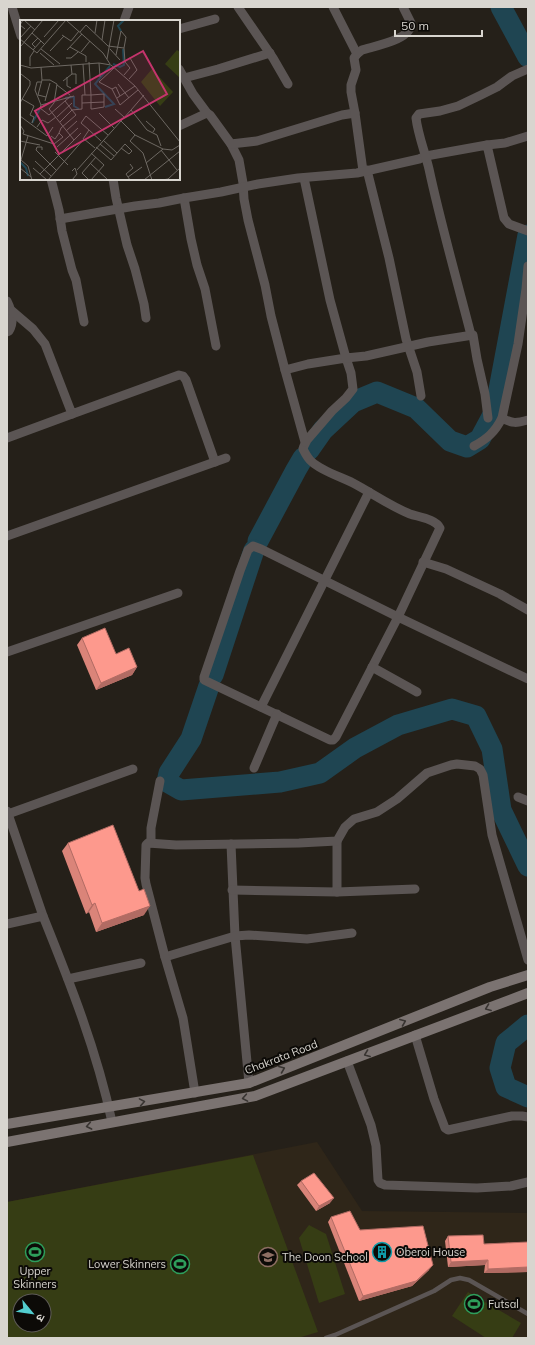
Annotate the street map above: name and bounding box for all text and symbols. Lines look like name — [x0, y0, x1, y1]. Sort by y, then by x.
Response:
scale bar — [395, 12, 482, 38]
text: 50 m — [401, 18, 429, 33]
inset map — [20, 20, 180, 180]
one-way arrow — [485, 1003, 492, 1011]
one-way arrow — [399, 1018, 406, 1026]
street label: Chakrata Road — [243, 1037, 319, 1077]
one-way arrow — [363, 1049, 370, 1057]
one-way arrow — [278, 1066, 285, 1074]
one-way arrow — [242, 1093, 248, 1102]
one-way arrow — [139, 1098, 145, 1107]
one-way arrow — [86, 1122, 93, 1130]
sports icon: Upper Skinners — [24, 1241, 46, 1263]
building icon: Oberoi House — [371, 1241, 393, 1263]
place label: Oberoi House — [396, 1245, 465, 1259]
school or university icon: The Doon School — [257, 1246, 279, 1268]
place label: The Doon School — [282, 1250, 368, 1264]
sports icon: Lower Skinners — [169, 1253, 191, 1275]
place label: Lower Skinners — [88, 1257, 166, 1271]
place label: Upper Skinners — [13, 1264, 57, 1291]
north arrow — [12, 1293, 52, 1333]
sports icon: Futsal — [463, 1293, 485, 1315]
place label: Futsal — [488, 1297, 519, 1311]
text: उ — [33, 1312, 48, 1325]

